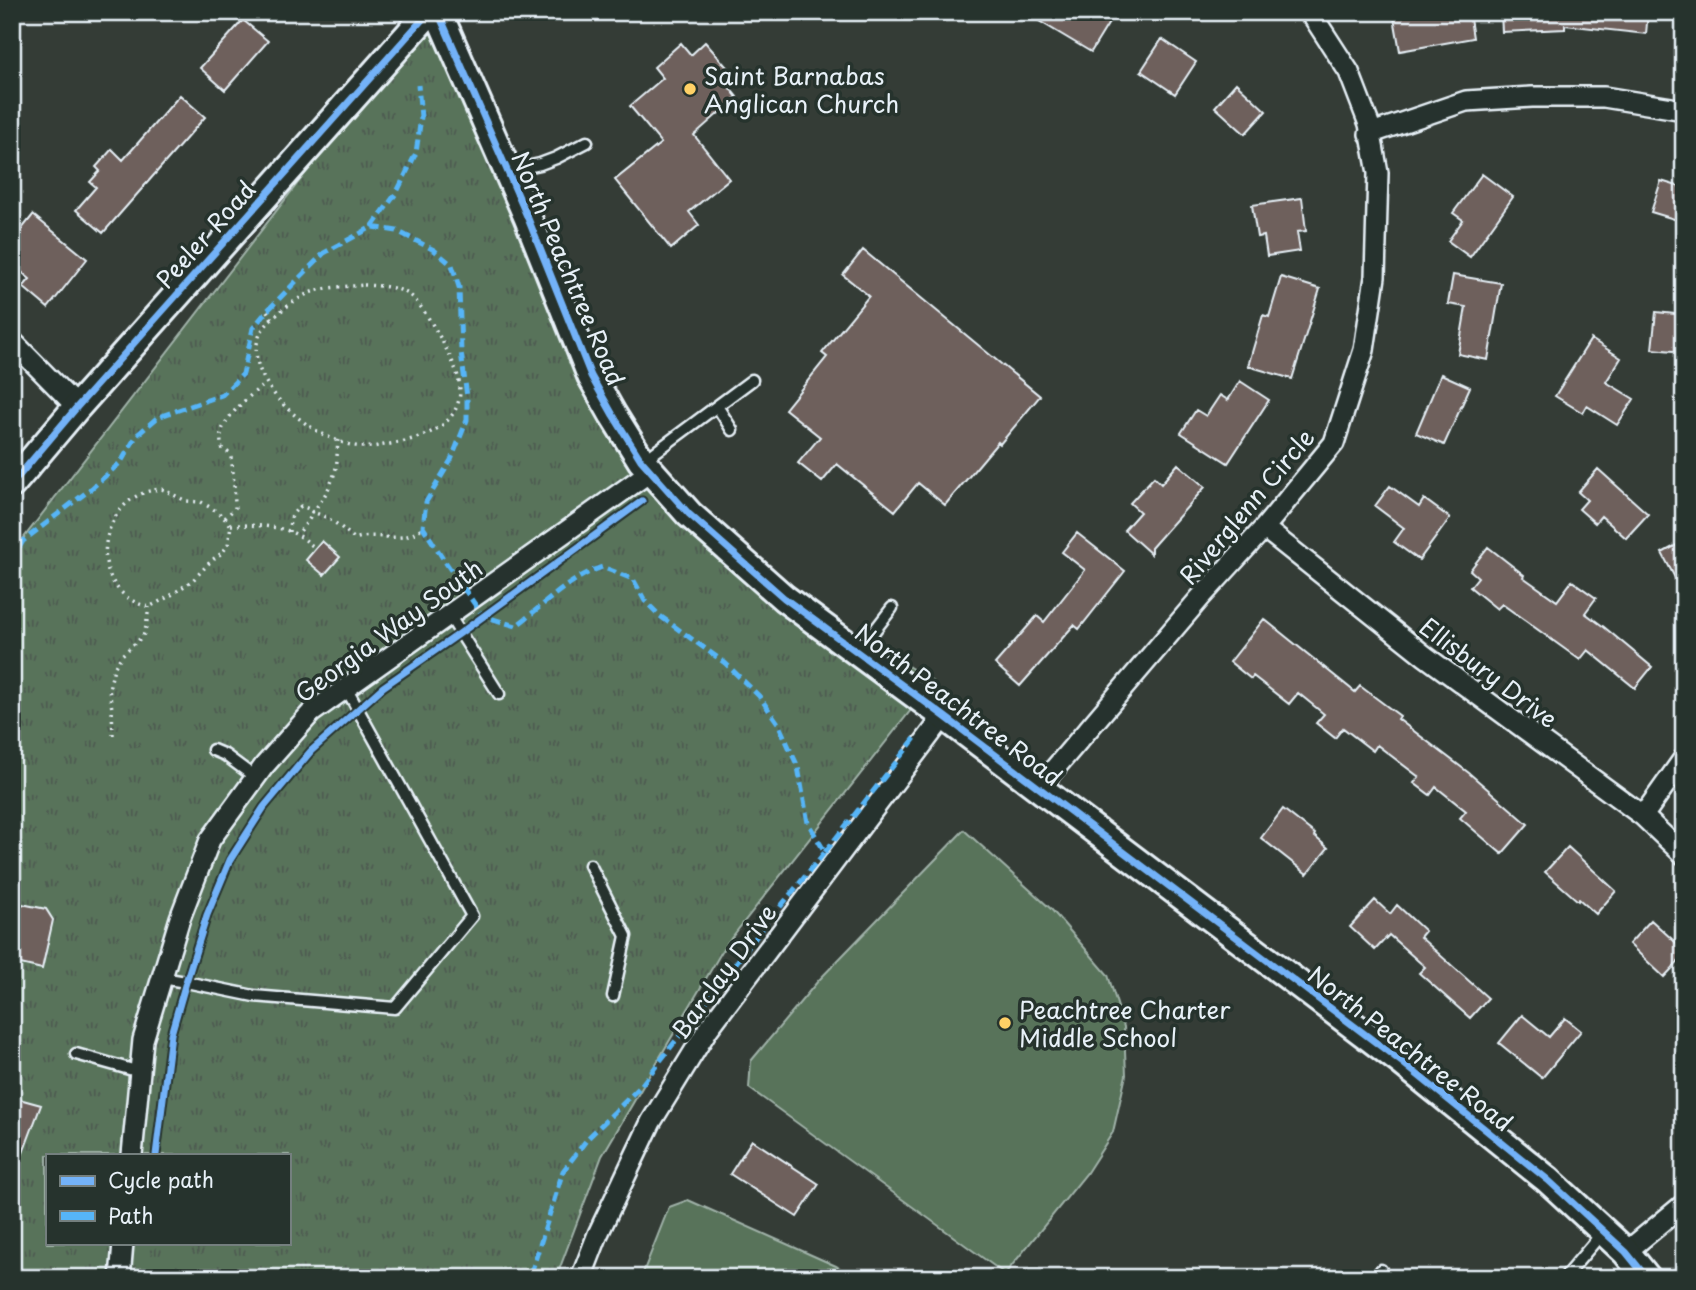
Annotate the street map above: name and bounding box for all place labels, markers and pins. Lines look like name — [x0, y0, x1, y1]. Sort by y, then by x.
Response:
place label: Saint Barnabas Anglican Church — [704, 57, 899, 121]
marker: Saint Barnabas Anglican Church — [682, 81, 698, 97]
place label: Peachtree Charter Middle School — [1019, 991, 1231, 1055]
marker: Peachtree Charter Middle School — [997, 1015, 1013, 1031]

